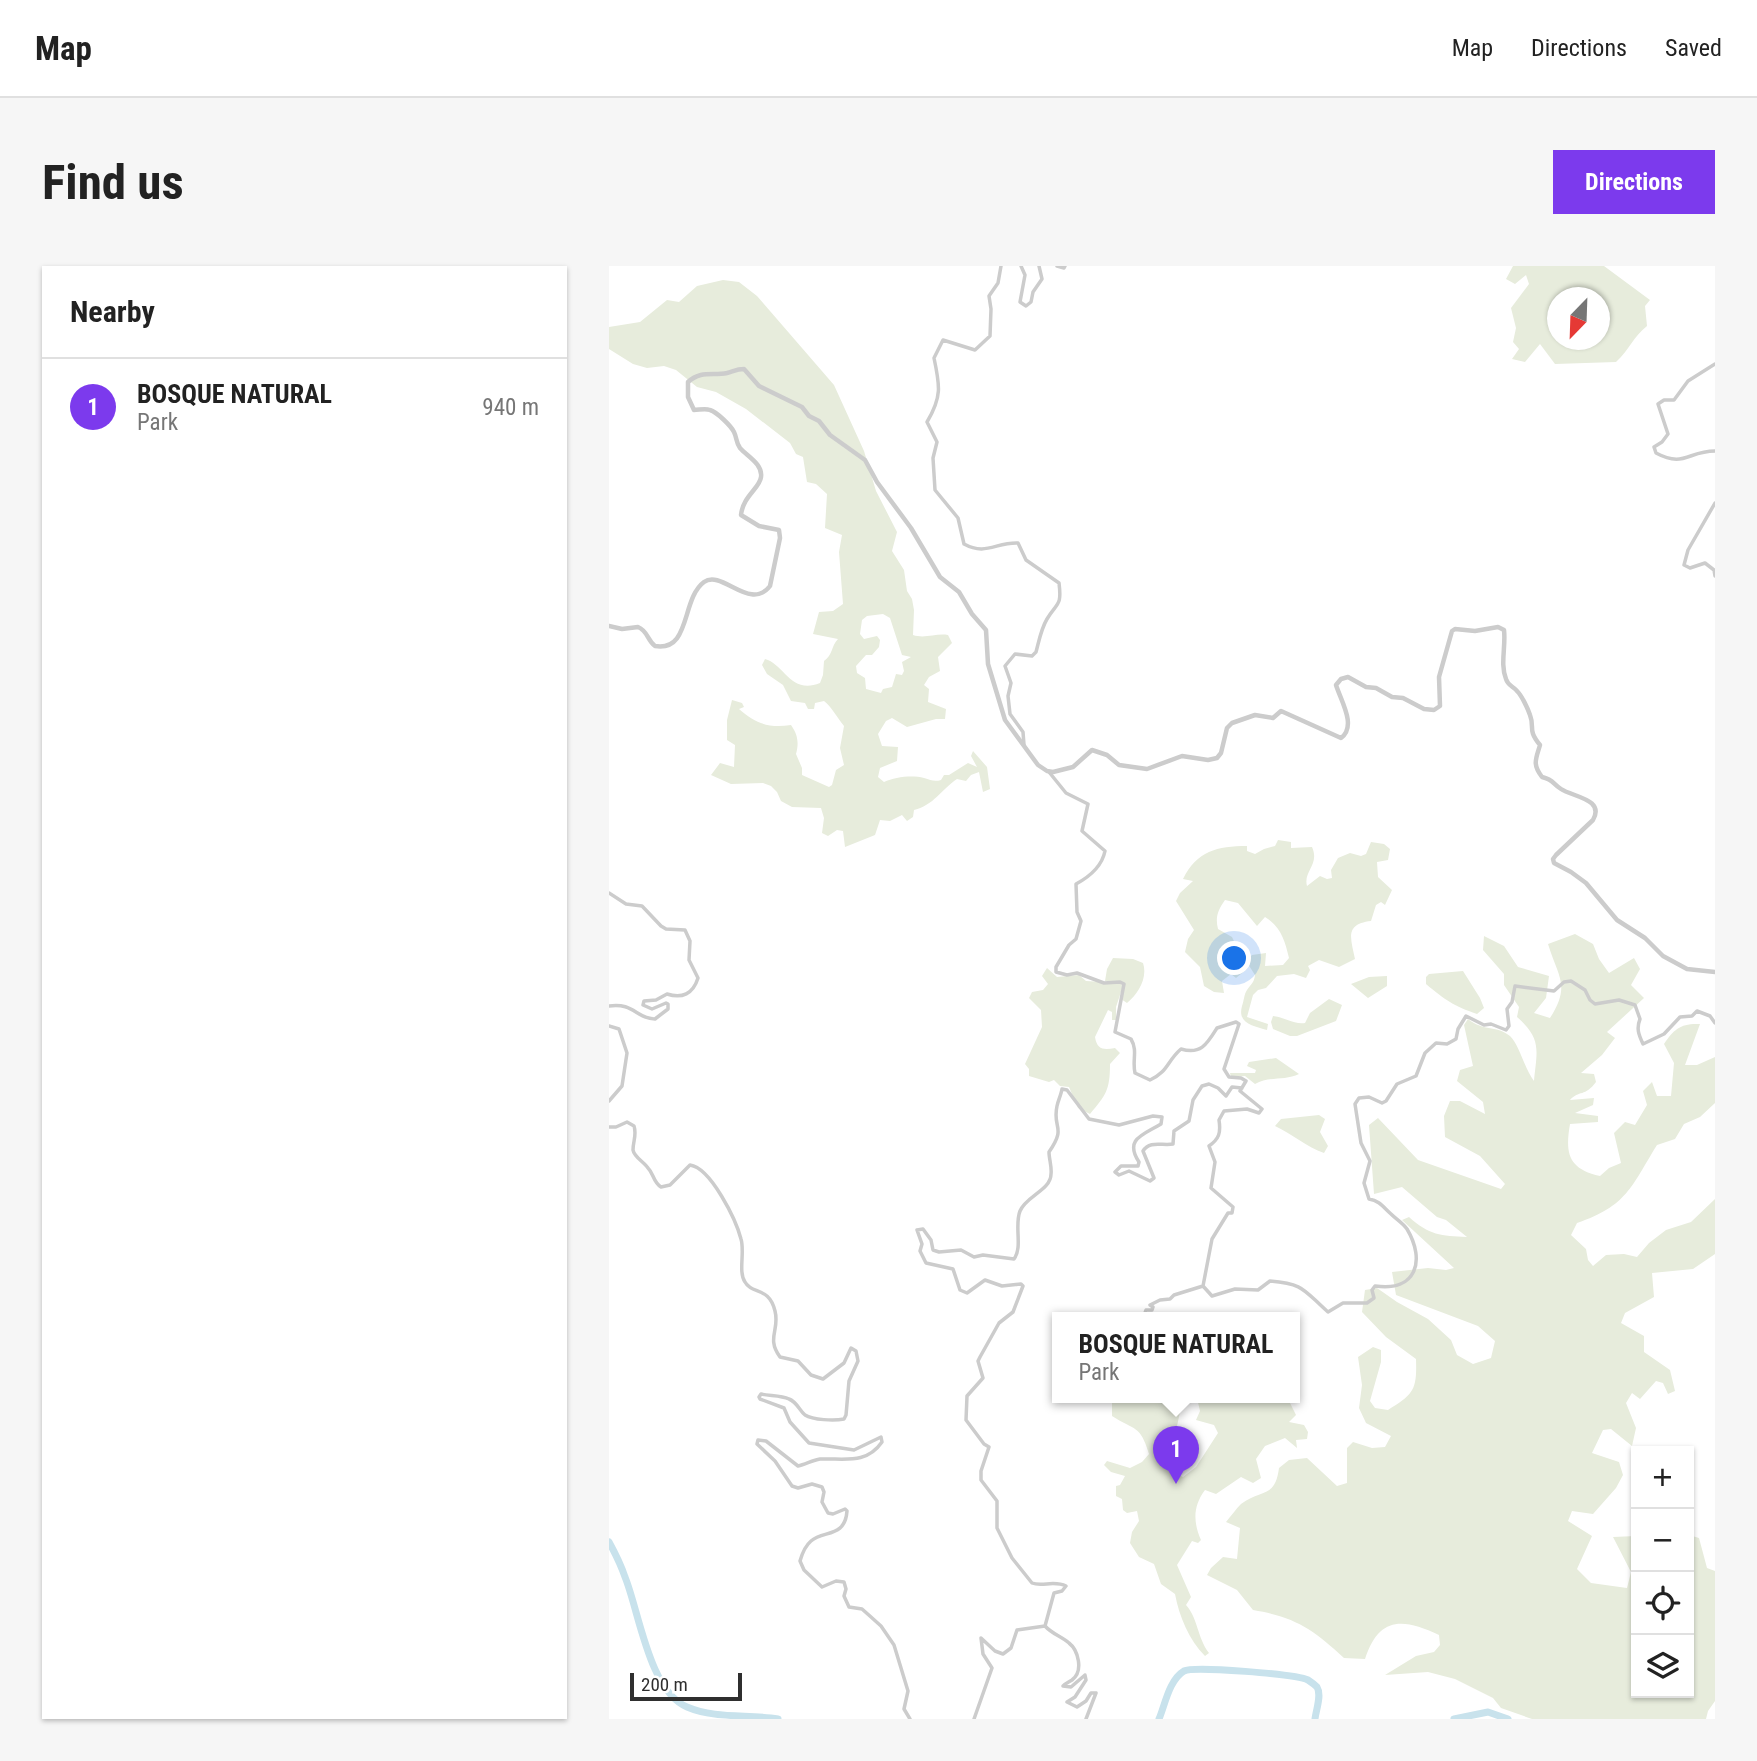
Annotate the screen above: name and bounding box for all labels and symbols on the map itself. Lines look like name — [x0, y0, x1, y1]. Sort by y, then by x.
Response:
north arrow — [1547, 287, 1610, 350]
your location — [1217, 941, 1251, 975]
pin: 1 — [1153, 1426, 1199, 1484]
scale bar — [630, 1670, 742, 1702]

